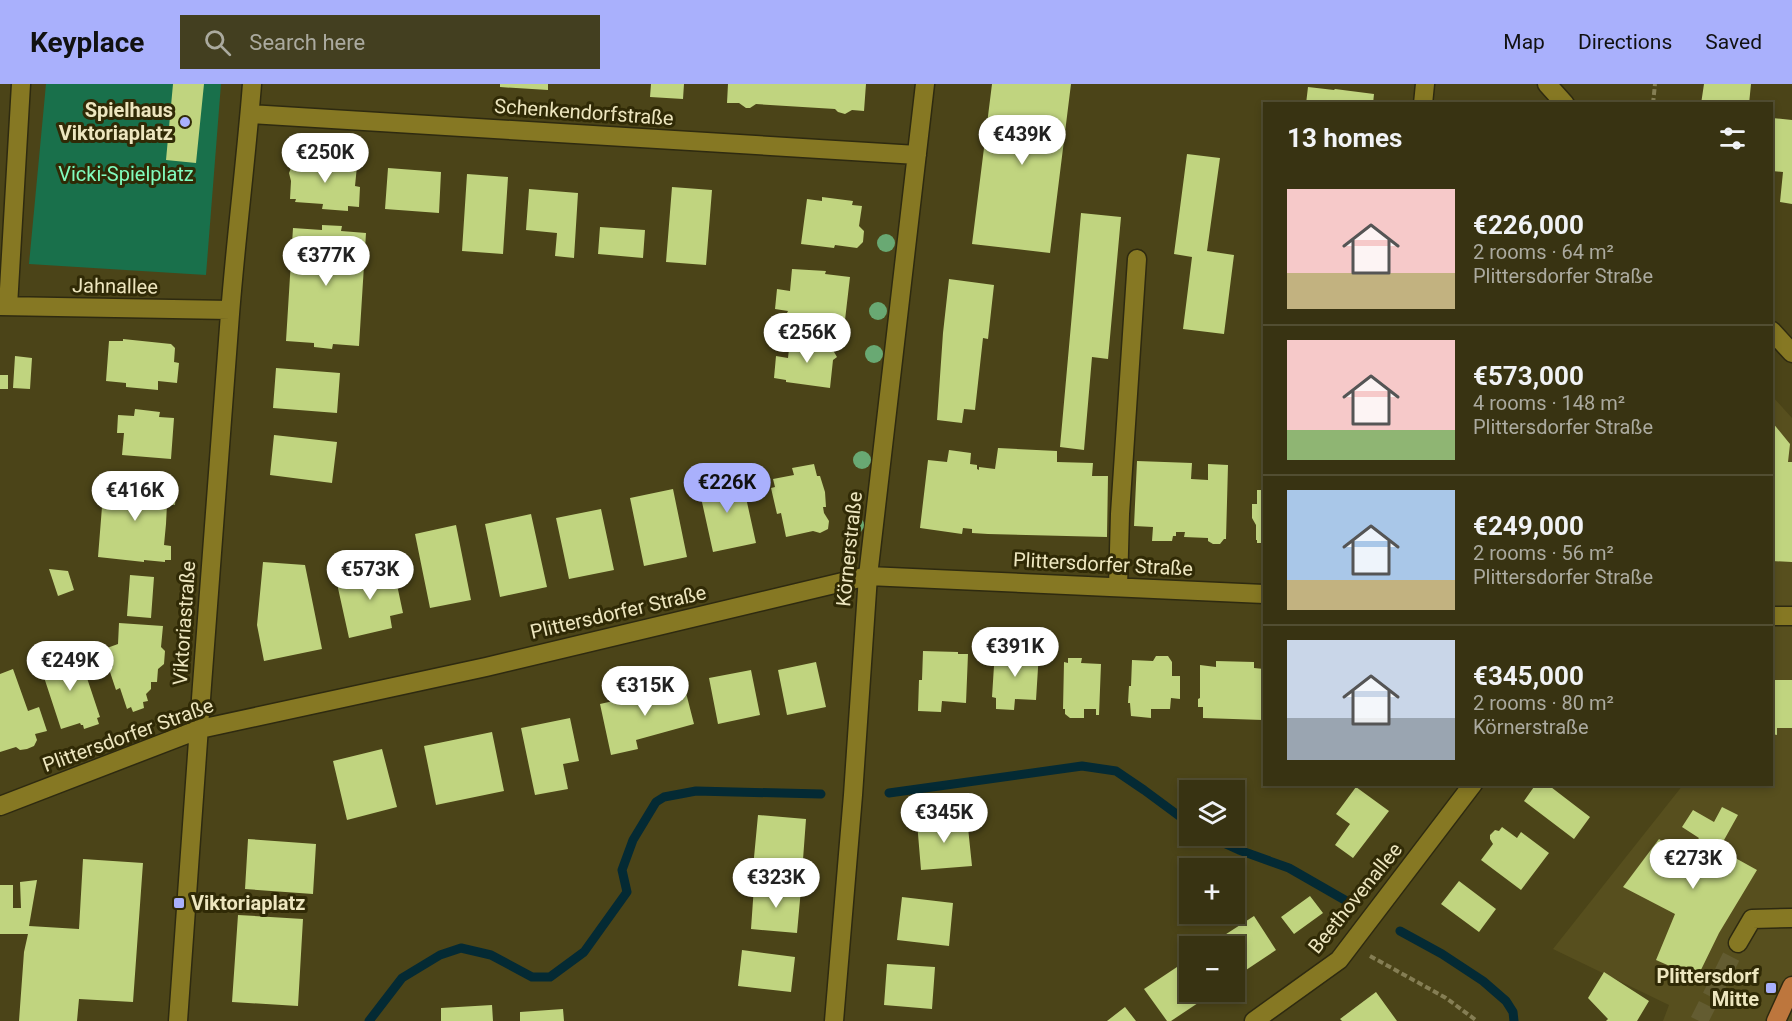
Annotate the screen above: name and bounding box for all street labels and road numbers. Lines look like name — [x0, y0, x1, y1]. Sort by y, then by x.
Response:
street label: Schenkendorfstraße — [493, 94, 675, 130]
street label: Jahnallee — [72, 273, 158, 299]
street label: Körnerstraße — [831, 490, 867, 608]
street label: Plittersdorfer Straße — [1012, 547, 1194, 581]
street label: Viktoriastraße — [168, 560, 200, 686]
street label: Plittersdorfer Straße — [528, 580, 708, 644]
street label: Plittersdorfer Straße — [39, 693, 217, 777]
street label: Beethovenallee — [1303, 838, 1407, 958]

